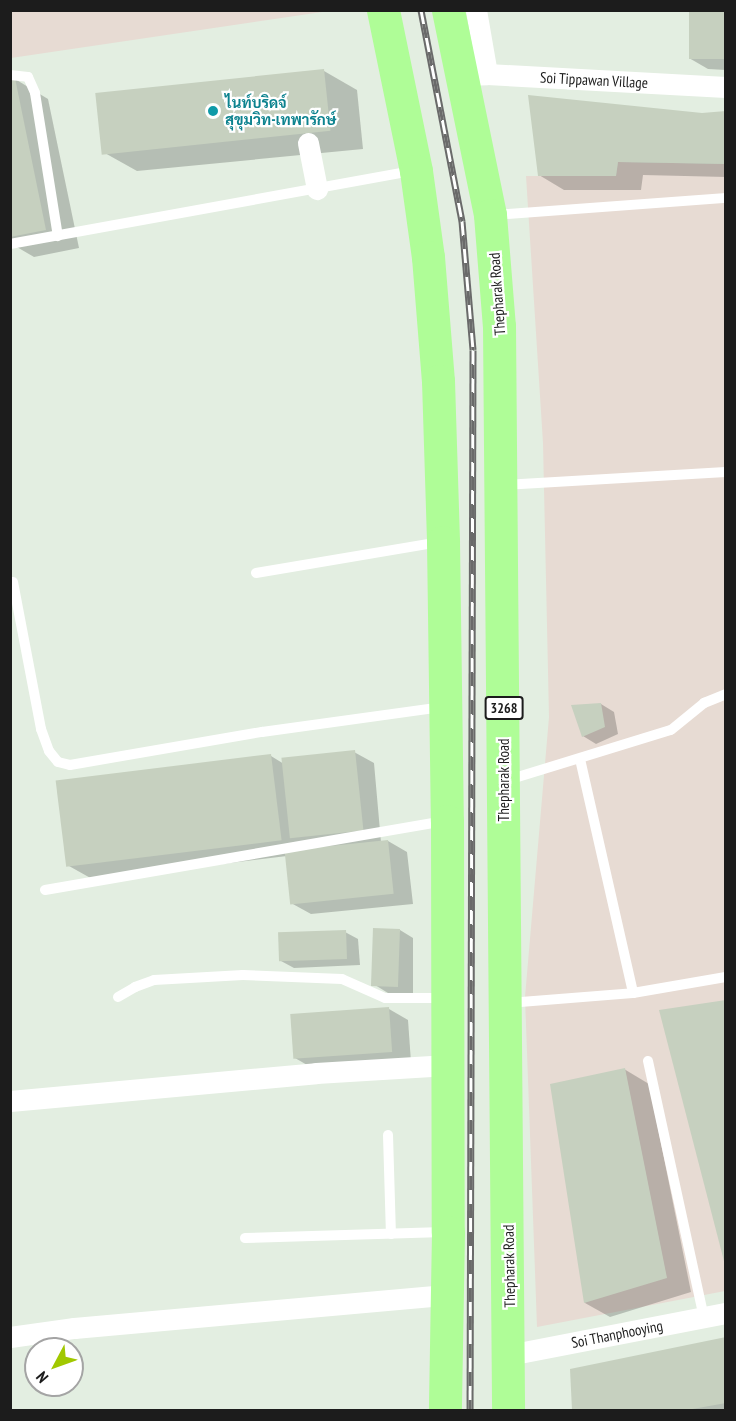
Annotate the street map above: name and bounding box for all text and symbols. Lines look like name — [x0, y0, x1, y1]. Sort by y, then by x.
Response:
street label: Soi Tippawan Village — [539, 68, 649, 92]
place label: ไนท์บริดจ์ สุขุมวิท-เทพารักษ์ — [225, 93, 337, 128]
marker: ไนท์บริดจ์ สุขุมวิท-เทพารักษ์ — [206, 104, 220, 118]
street label: Thepharak Road — [485, 252, 509, 336]
road number: 3268 — [484, 697, 524, 719]
street label: Thepharak Road — [495, 738, 513, 822]
street label: Thepharak Road — [499, 1224, 519, 1308]
street label: Soi Thanphooying — [570, 1316, 664, 1352]
north arrow — [24, 1337, 84, 1397]
text: N — [32, 1368, 52, 1387]

